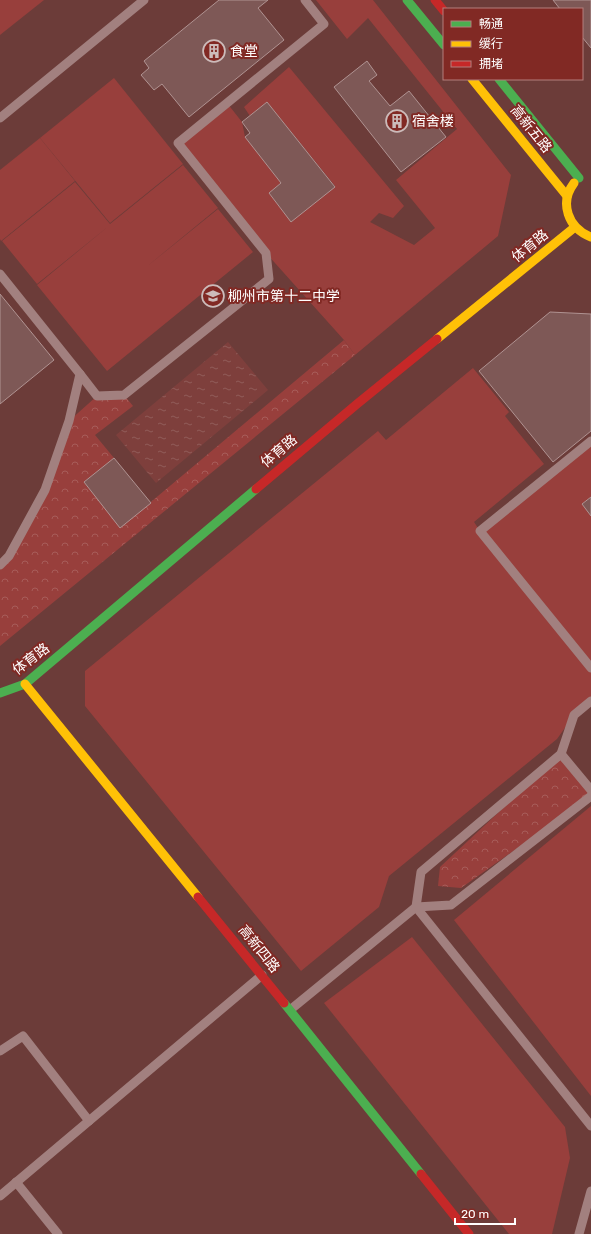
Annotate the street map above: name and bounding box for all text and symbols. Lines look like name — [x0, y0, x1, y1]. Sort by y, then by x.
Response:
legend — [443, 8, 583, 80]
text: 畅通 — [479, 17, 503, 31]
text: 缓行 — [479, 37, 503, 51]
building icon: 食堂 — [201, 38, 227, 64]
place label: 食堂 — [230, 43, 258, 60]
text: 拥堵 — [479, 57, 503, 71]
street label: 高新五路 — [507, 102, 555, 156]
building icon: 宿舍楼 — [384, 108, 410, 134]
place label: 宿舍楼 — [412, 113, 454, 130]
street label: 体育路 — [508, 226, 552, 266]
school or university icon: 柳州市第十二中学 — [200, 283, 226, 309]
place label: 柳州市第十二中学 — [228, 288, 340, 305]
street label: 体育路 — [257, 431, 301, 471]
street label: 体育路 — [9, 640, 53, 678]
street label: 高新四路 — [235, 922, 283, 976]
scale bar — [455, 1200, 515, 1226]
text: 20 m — [461, 1207, 489, 1221]

